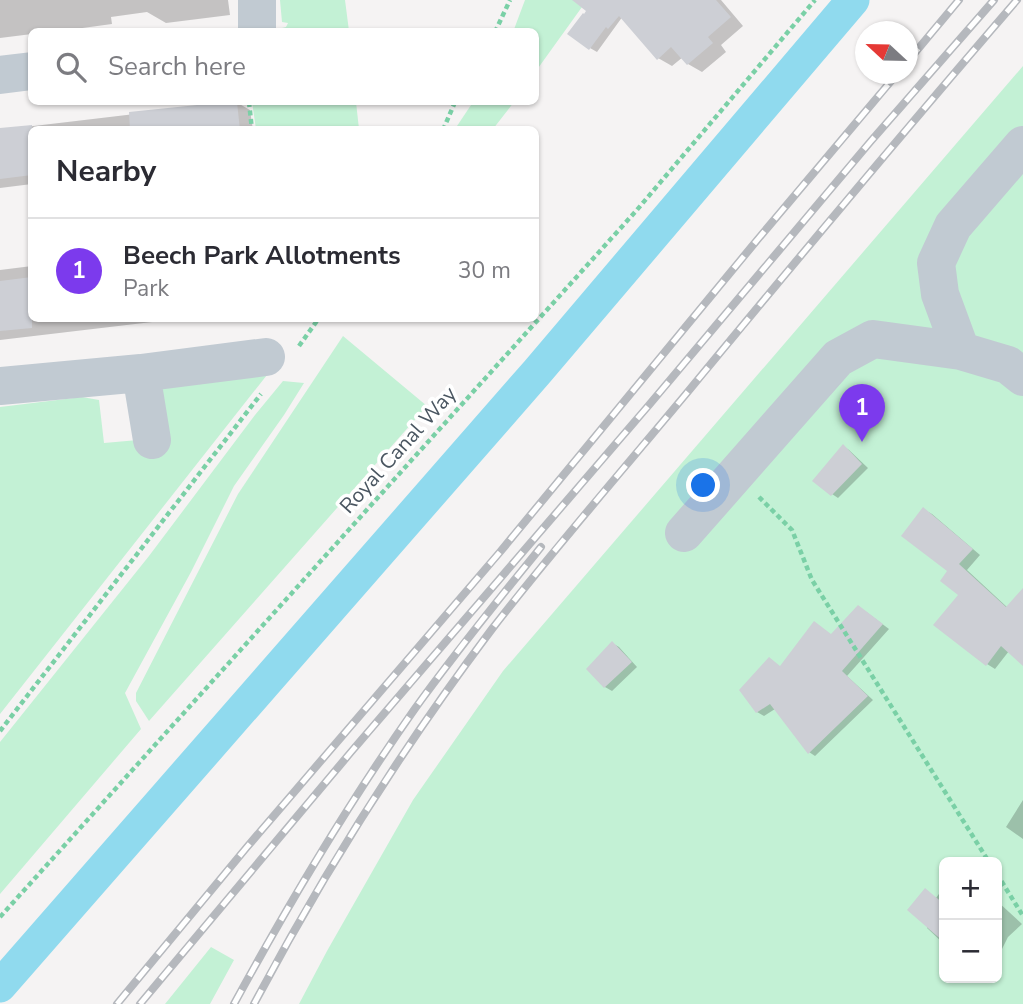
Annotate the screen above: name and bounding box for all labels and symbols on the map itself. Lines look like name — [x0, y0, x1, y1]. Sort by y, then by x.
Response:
north arrow — [855, 21, 918, 84]
street label: Royal Canal Way — [333, 380, 463, 520]
pin: 1 — [839, 384, 885, 442]
your location — [686, 468, 720, 502]

